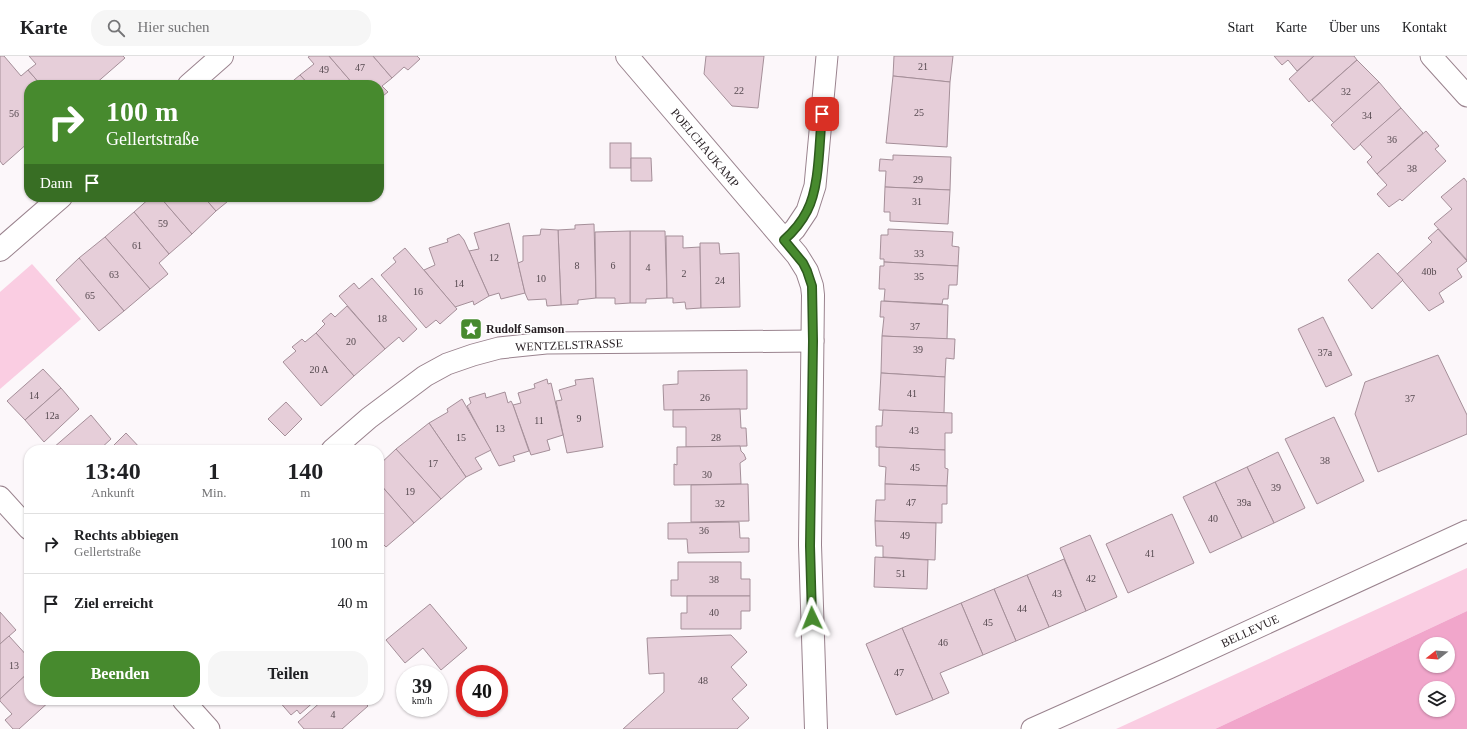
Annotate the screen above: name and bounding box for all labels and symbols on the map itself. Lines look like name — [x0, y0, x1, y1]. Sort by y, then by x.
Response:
house number: 21 — [918, 61, 928, 72]
house number: 47 — [355, 62, 365, 73]
house number: 49 — [319, 64, 329, 75]
house number: 22 — [734, 85, 744, 96]
house number: 32 — [1341, 86, 1351, 97]
pin — [805, 97, 839, 131]
street label: POELCHAUKAMP — [668, 106, 742, 191]
house number: 25 — [914, 107, 924, 118]
house number: 56 — [9, 108, 19, 119]
house number: 34 — [1362, 110, 1372, 121]
house number: 36 — [1387, 134, 1397, 145]
house number: 38 — [1407, 163, 1417, 174]
house number: 29 — [913, 174, 923, 185]
house number: 31 — [912, 196, 922, 207]
house number: 59 — [158, 218, 168, 229]
house number: 61 — [132, 240, 142, 251]
house number: 33 — [914, 248, 924, 259]
house number: 12 — [489, 252, 499, 263]
house number: 8 — [575, 260, 580, 271]
house number: 6 — [611, 260, 616, 271]
house number: 4 — [646, 262, 651, 273]
house number: 40b — [1422, 266, 1437, 277]
house number: 2 — [682, 268, 687, 279]
house number: 63 — [109, 269, 119, 280]
house number: 35 — [914, 271, 924, 282]
house number: 10 — [536, 273, 546, 284]
house number: 24 — [715, 275, 725, 286]
house number: 14 — [454, 278, 464, 289]
house number: 16 — [413, 286, 423, 297]
house number: 65 — [85, 290, 95, 301]
house number: 18 — [377, 313, 387, 324]
place icon: Rudolf Samson — [458, 316, 484, 342]
house number: 37 — [910, 321, 920, 332]
place label: Rudolf Samson — [486, 322, 565, 336]
house number: 20 — [346, 336, 356, 347]
street label: WENTZELSTRASSE — [515, 336, 623, 354]
house number: 39 — [913, 344, 923, 355]
house number: 37a — [1318, 347, 1333, 358]
house number: 20 A — [309, 364, 329, 375]
house number: 41 — [907, 388, 917, 399]
house number: 14 — [29, 390, 39, 401]
house number: 26 — [700, 392, 710, 403]
house number: 37 — [1405, 393, 1415, 404]
house number: 12a — [45, 410, 60, 421]
house number: 9 — [577, 413, 582, 424]
house number: 11 — [534, 415, 544, 426]
house number: 13 — [495, 423, 505, 434]
house number: 43 — [909, 425, 919, 436]
house number: 15 — [456, 432, 466, 443]
house number: 28 — [711, 432, 721, 443]
house number: 38 — [1320, 455, 1330, 466]
house number: 17 — [428, 458, 438, 469]
house number: 45 — [910, 462, 920, 473]
house number: 30 — [702, 469, 712, 480]
house number: 39 — [1271, 482, 1281, 493]
house number: 19 — [405, 486, 415, 497]
house number: 47 — [906, 497, 916, 508]
house number: 39a — [1237, 497, 1252, 508]
house number: 32 — [715, 498, 725, 509]
house number: 40 — [1208, 513, 1218, 524]
house number: 36 — [699, 525, 709, 536]
house number: 49 — [900, 530, 910, 541]
house number: 41 — [1145, 548, 1155, 559]
house number: 51 — [896, 568, 906, 579]
house number: 42 — [1086, 573, 1096, 584]
house number: 38 — [709, 574, 719, 585]
house number: 43 — [1052, 588, 1062, 599]
position arrow — [791, 597, 833, 639]
house number: 44 — [1017, 603, 1027, 614]
house number: 40 — [709, 607, 719, 618]
street label: BELLEVUE — [1219, 612, 1281, 650]
house number: 45 — [983, 617, 993, 628]
house number: 46 — [938, 637, 948, 648]
north arrow — [1419, 637, 1455, 673]
house number: 13 — [9, 660, 19, 671]
speed limit sign: 40 — [456, 665, 508, 717]
house number: 47 — [894, 667, 904, 678]
house number: 48 — [698, 675, 708, 686]
house number: 4 — [331, 709, 336, 720]

